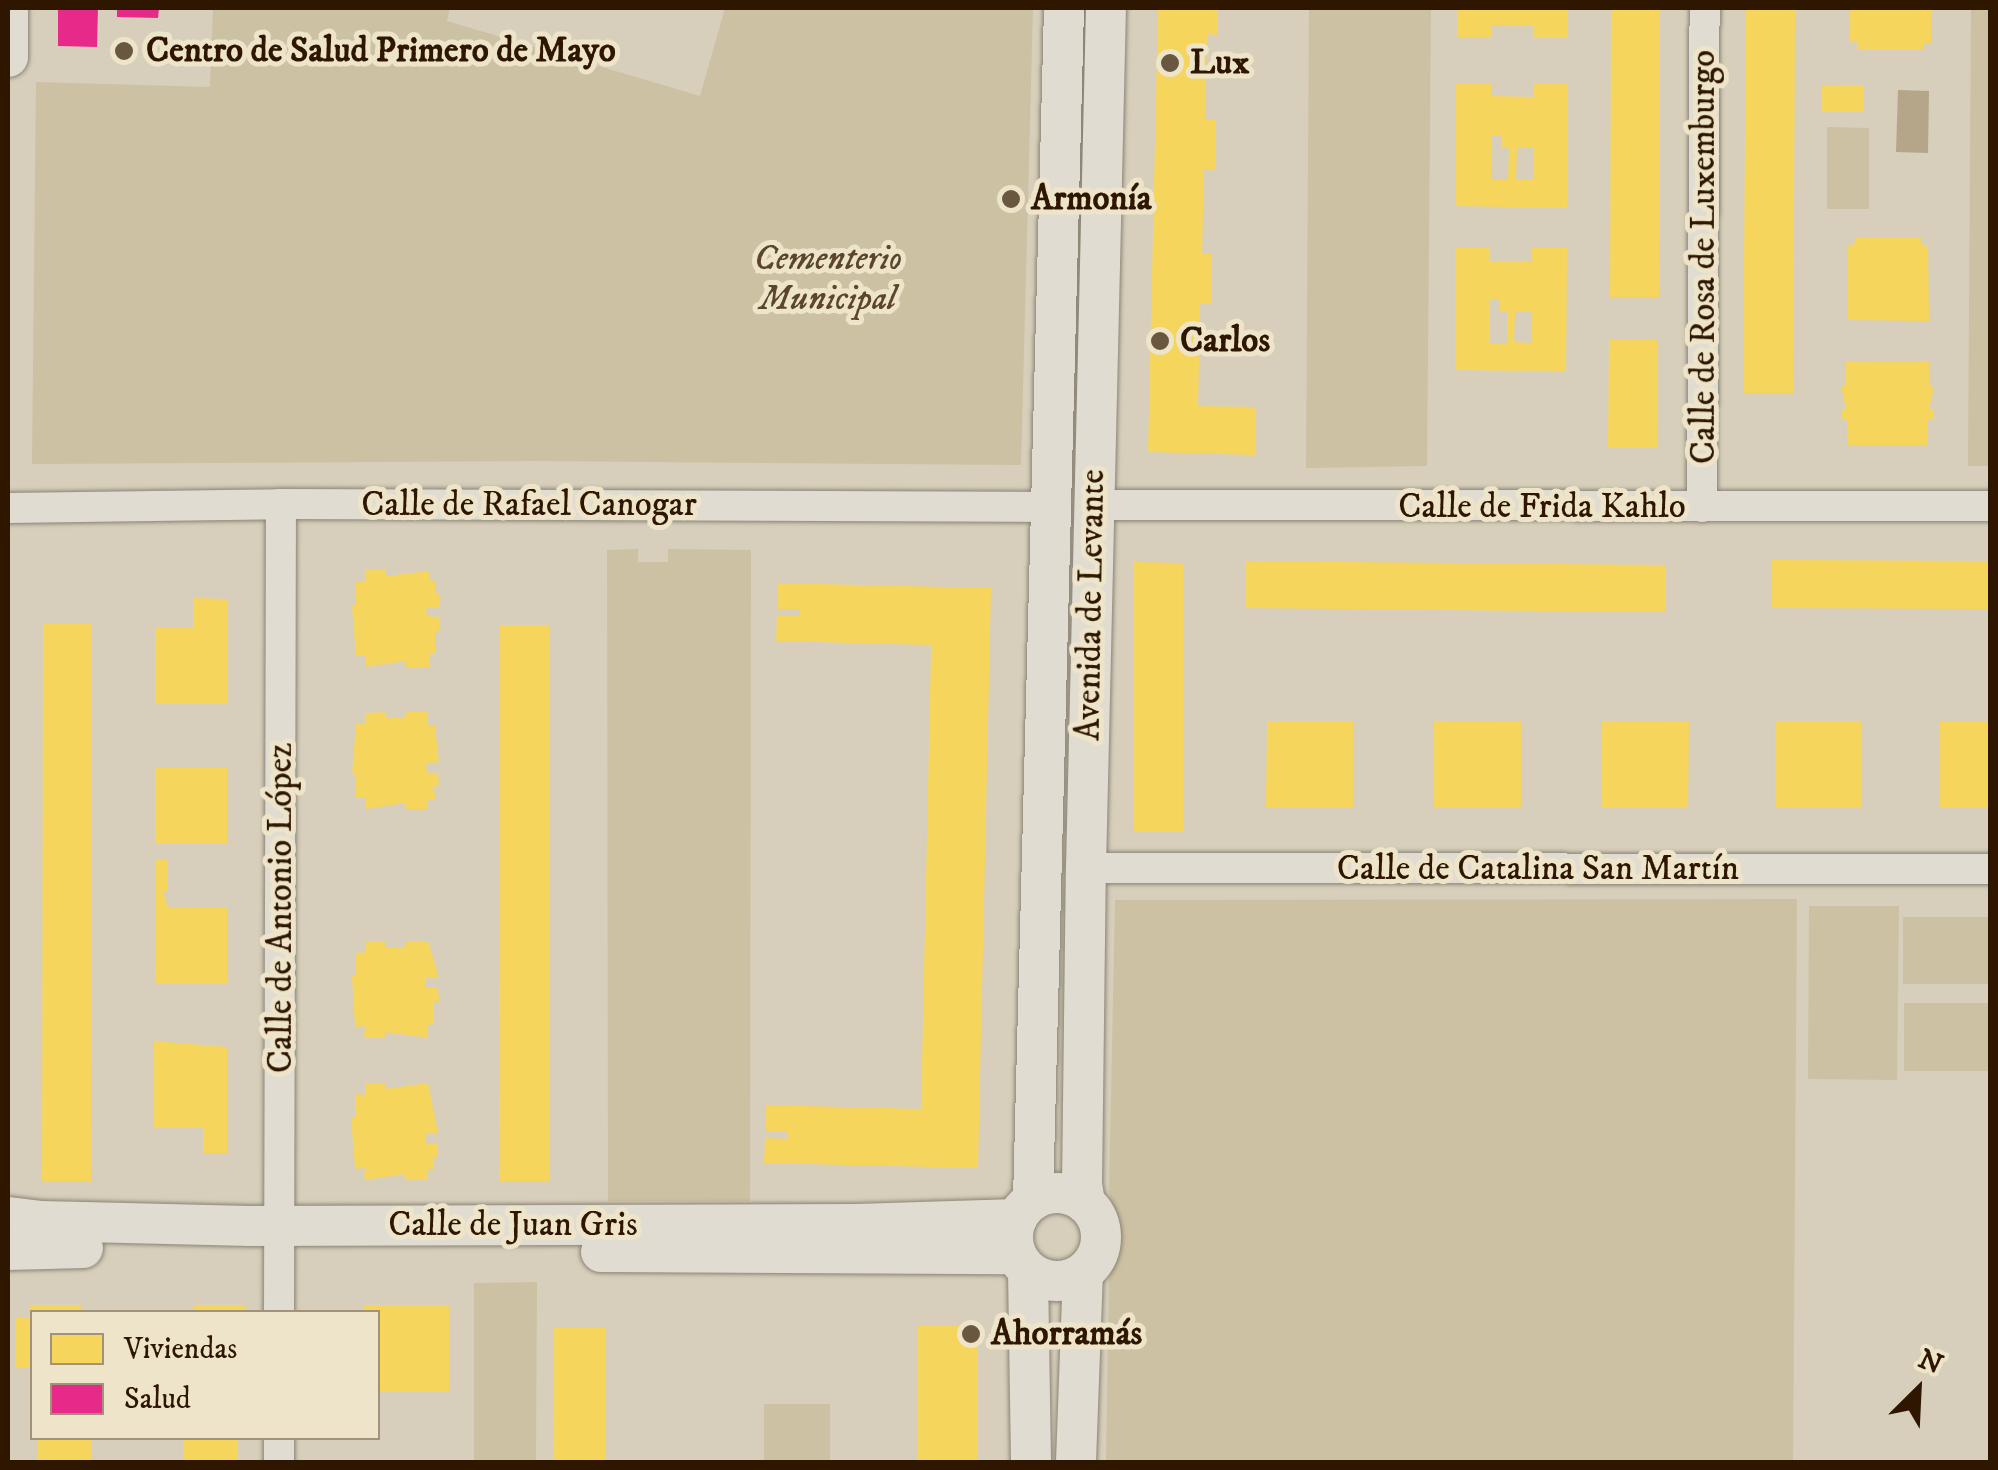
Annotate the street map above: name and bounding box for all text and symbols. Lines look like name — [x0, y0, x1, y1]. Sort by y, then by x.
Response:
place label: Centro de Salud Primero de Mayo — [146, 30, 616, 72]
marker: Centro de Salud Primero de Mayo — [111, 38, 137, 64]
place label: Lux — [1190, 42, 1249, 84]
street label: Calle de Rosa de Luxemburgo — [1683, 50, 1725, 464]
marker: Lux — [1159, 52, 1181, 74]
place label: Armonía — [1031, 178, 1152, 220]
marker: Armonía — [1000, 188, 1022, 210]
park label: Cementerio Municipal — [754, 238, 902, 320]
place label: Carlos — [1180, 320, 1270, 362]
marker: Carlos — [1149, 330, 1171, 352]
street label: Avenida de Levante — [1068, 469, 1114, 741]
street label: Calle de Rafael Canogar — [361, 484, 697, 526]
street label: Calle de Frida Kahlo — [1398, 486, 1686, 528]
street label: Calle de Antonio López — [260, 743, 302, 1073]
street label: Calle de Catalina San Martín — [1337, 848, 1739, 890]
street label: Calle de Juan Gris — [388, 1204, 638, 1246]
legend — [30, 1310, 380, 1440]
place label: Ahorramás — [991, 1313, 1142, 1355]
marker: Ahorramás — [960, 1323, 982, 1345]
text: Viviendas — [124, 1331, 237, 1368]
north arrow — [1868, 1340, 1968, 1440]
text: N — [1913, 1341, 1948, 1383]
text: Salud — [124, 1381, 191, 1418]

